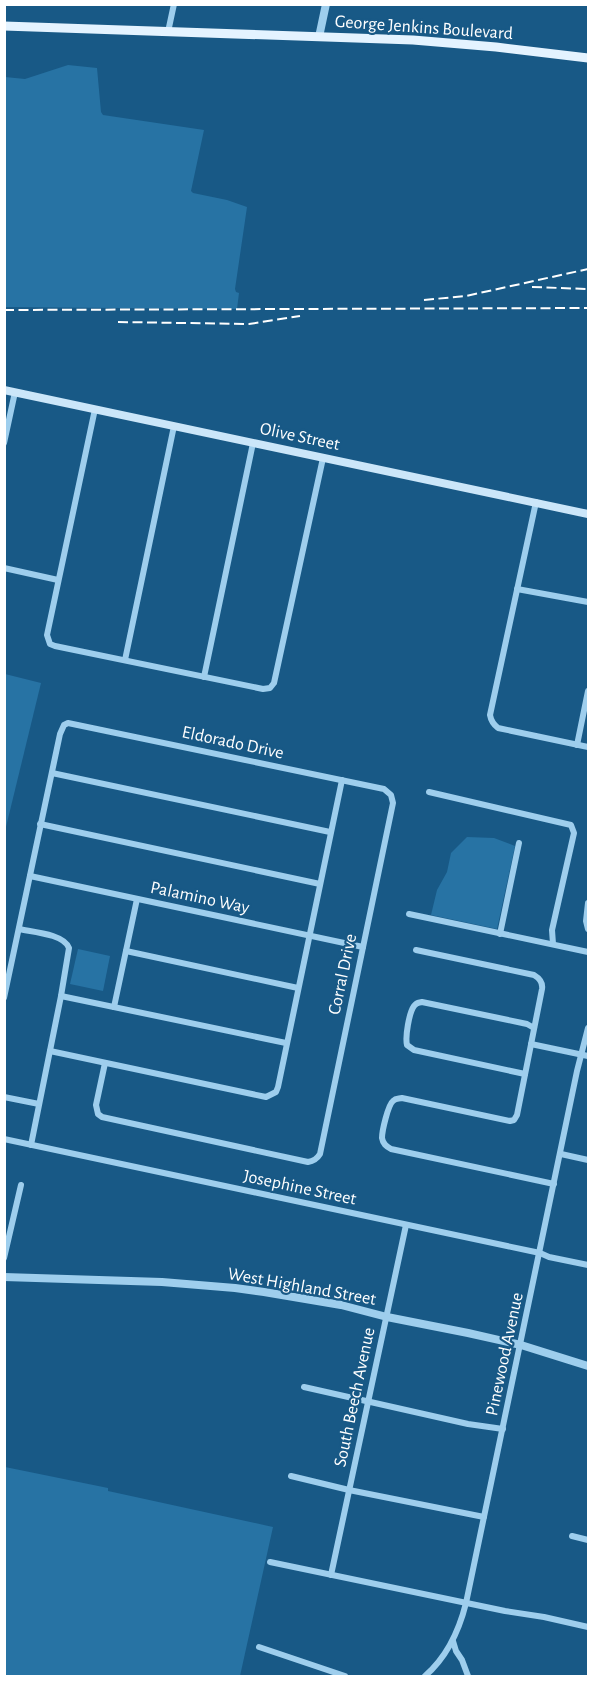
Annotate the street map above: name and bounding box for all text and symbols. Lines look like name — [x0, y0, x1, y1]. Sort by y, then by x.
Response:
street label: George Jenkins Boulevard — [334, 13, 514, 43]
street label: Olive Street — [258, 420, 342, 454]
street label: Eldorado Drive — [180, 723, 285, 763]
street label: Palamino Way — [149, 879, 251, 917]
street label: Corral Drive — [326, 932, 360, 1016]
street label: Josephine Street — [242, 1167, 358, 1209]
street label: West Highland Street — [226, 1265, 378, 1309]
street label: Pinewood Avenue — [483, 1291, 527, 1418]
street label: South Beech Avenue — [331, 1326, 379, 1469]

